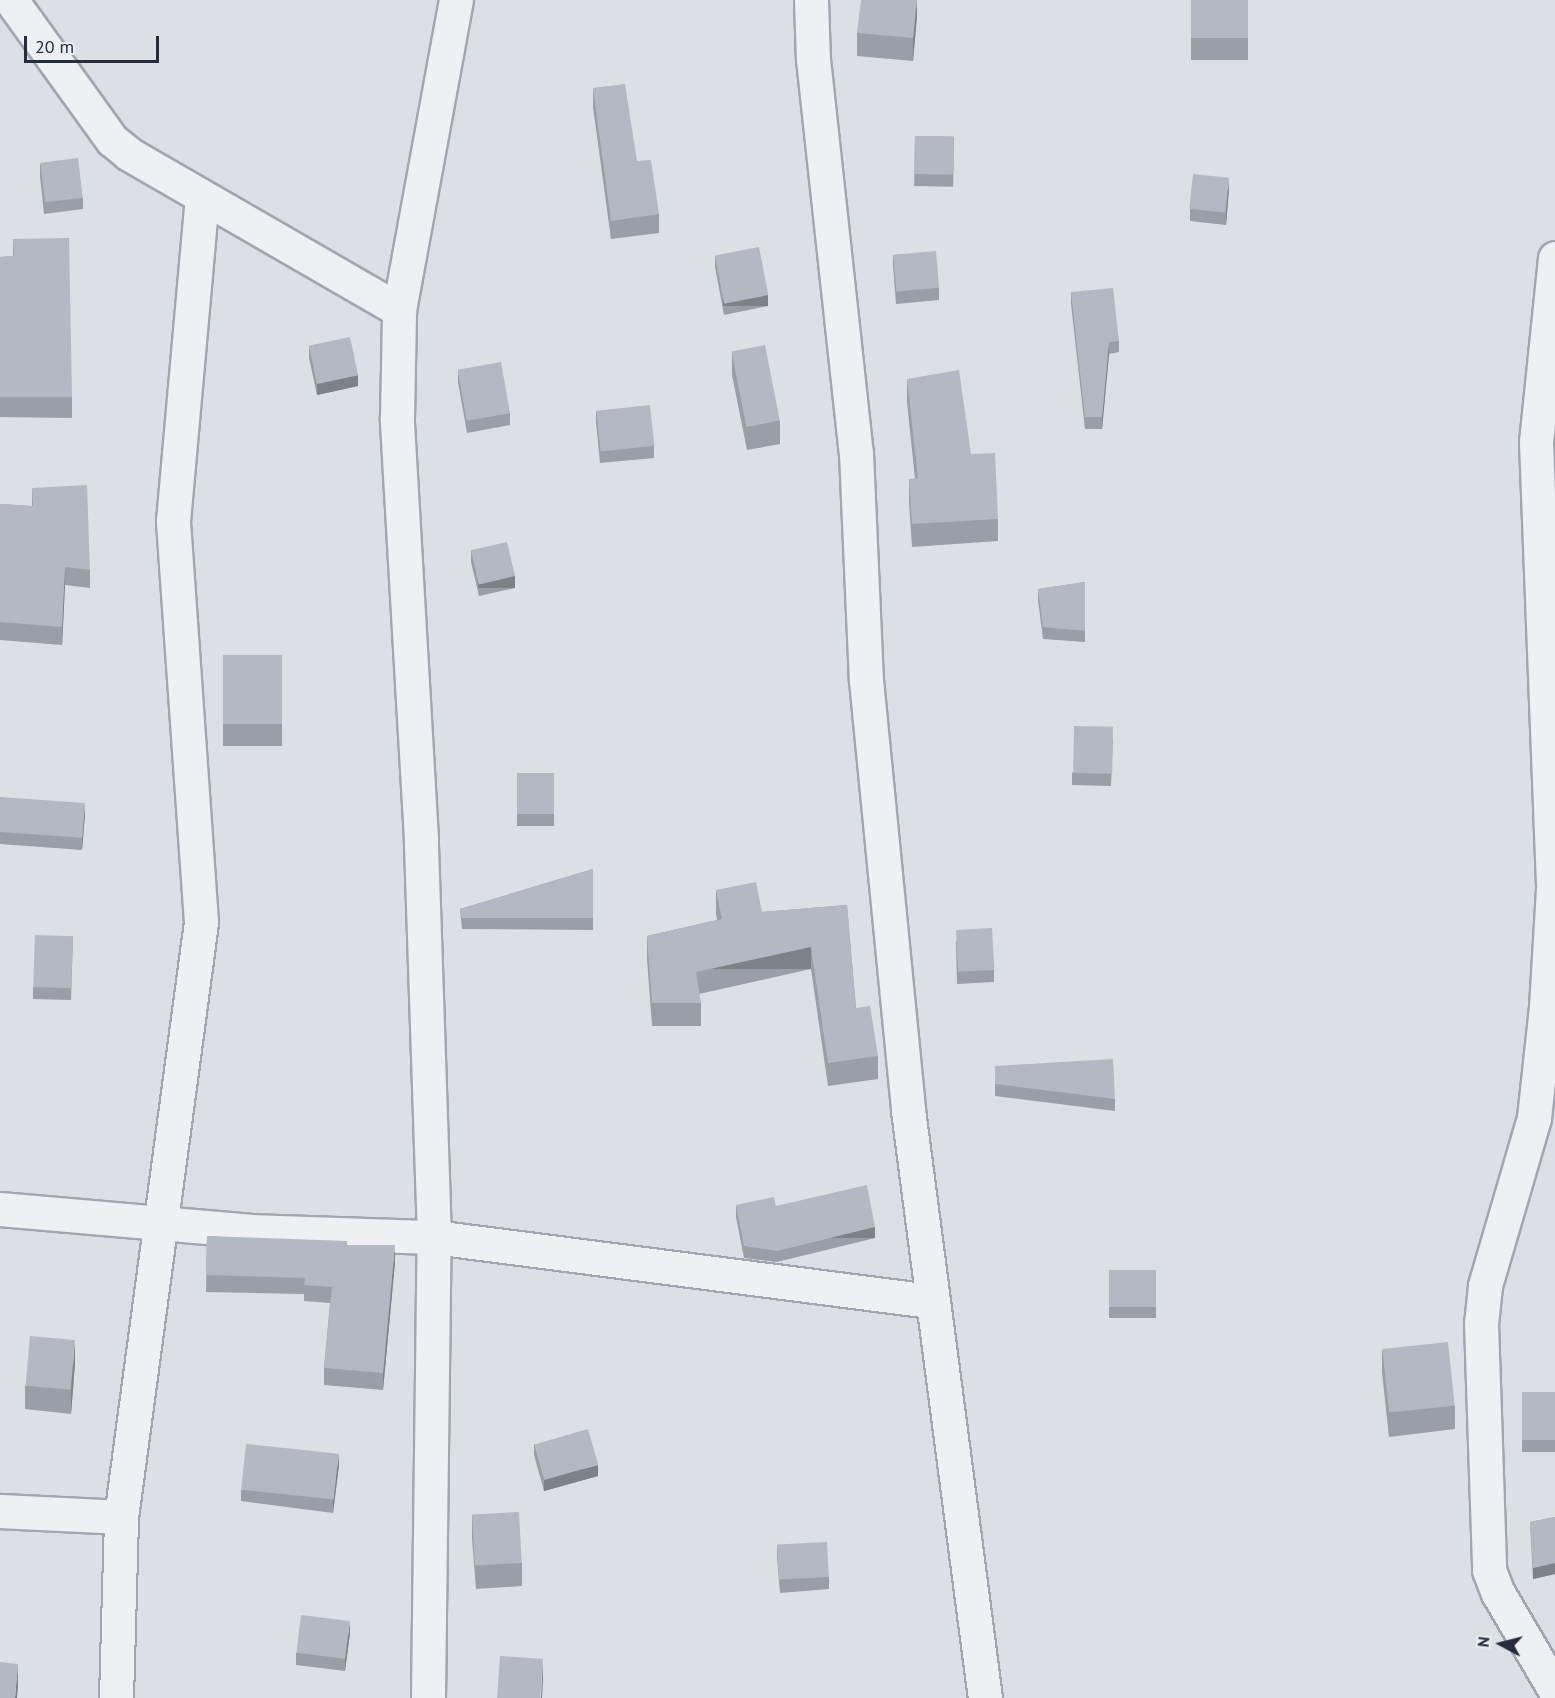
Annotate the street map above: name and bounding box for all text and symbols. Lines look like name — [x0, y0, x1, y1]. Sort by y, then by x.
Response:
scale bar — [27, 24, 162, 62]
text: 20 m — [35, 35, 74, 58]
north arrow — [1471, 1614, 1531, 1674]
text: N — [1473, 1635, 1494, 1648]

